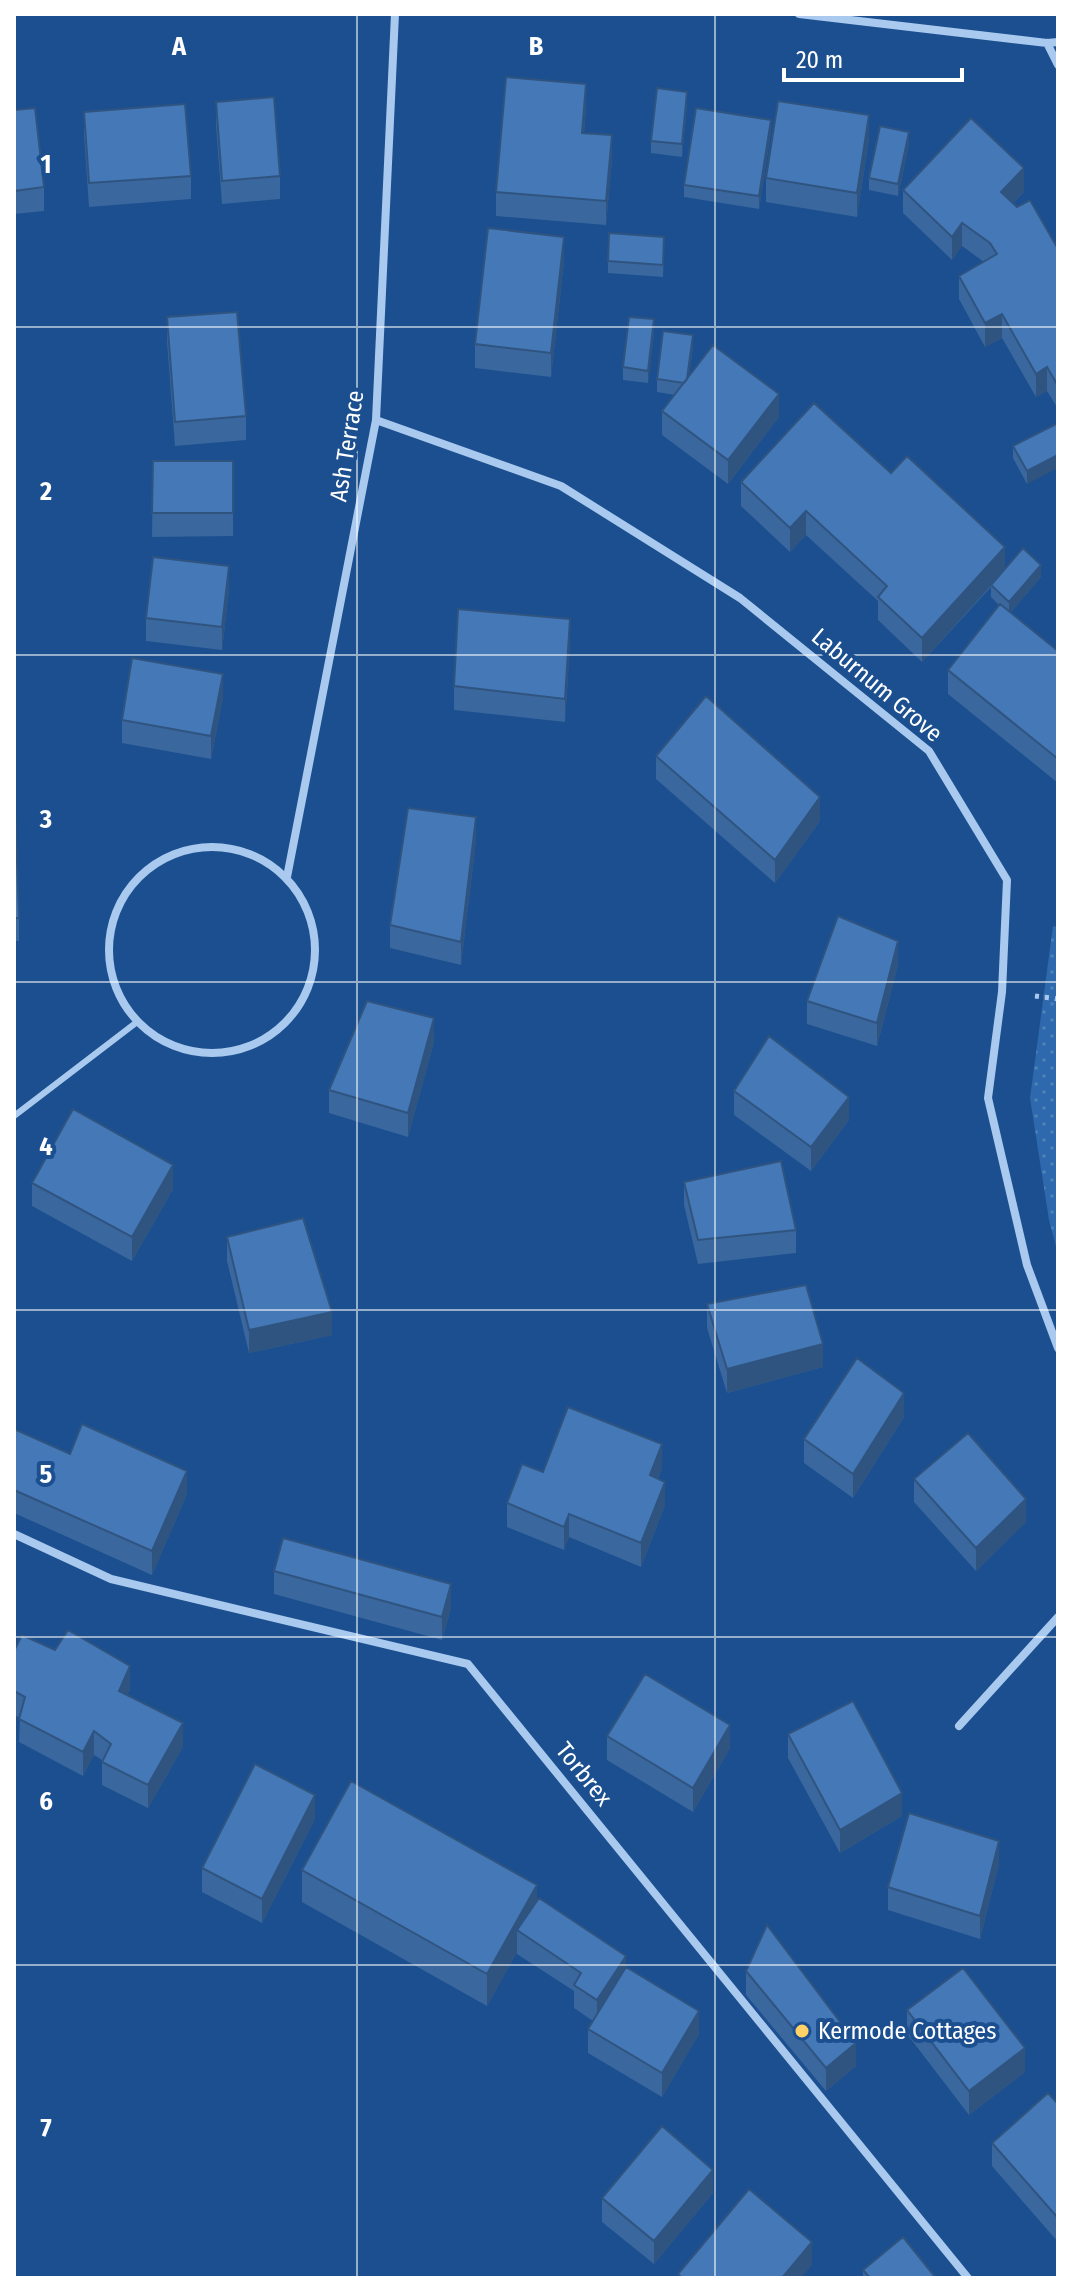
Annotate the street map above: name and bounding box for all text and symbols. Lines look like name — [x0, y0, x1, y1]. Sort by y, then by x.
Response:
text: A — [171, 31, 187, 62]
text: B — [529, 31, 544, 62]
scale bar — [784, 32, 962, 82]
text: 20 m — [796, 46, 843, 74]
text: 1 — [41, 149, 52, 180]
street label: Ash Terrace — [324, 388, 370, 504]
text: 2 — [39, 476, 52, 507]
street label: Laburnum Grove — [806, 622, 948, 748]
text: 3 — [39, 804, 52, 835]
text: 4 — [39, 1131, 53, 1162]
text: 5 — [40, 1459, 53, 1490]
street label: Torbrex — [550, 1737, 618, 1812]
text: 6 — [39, 1786, 53, 1817]
place label: Kermode Cottages — [818, 2017, 996, 2045]
marker: Kermode Cottages — [793, 2022, 811, 2040]
text: 7 — [40, 2113, 52, 2144]

